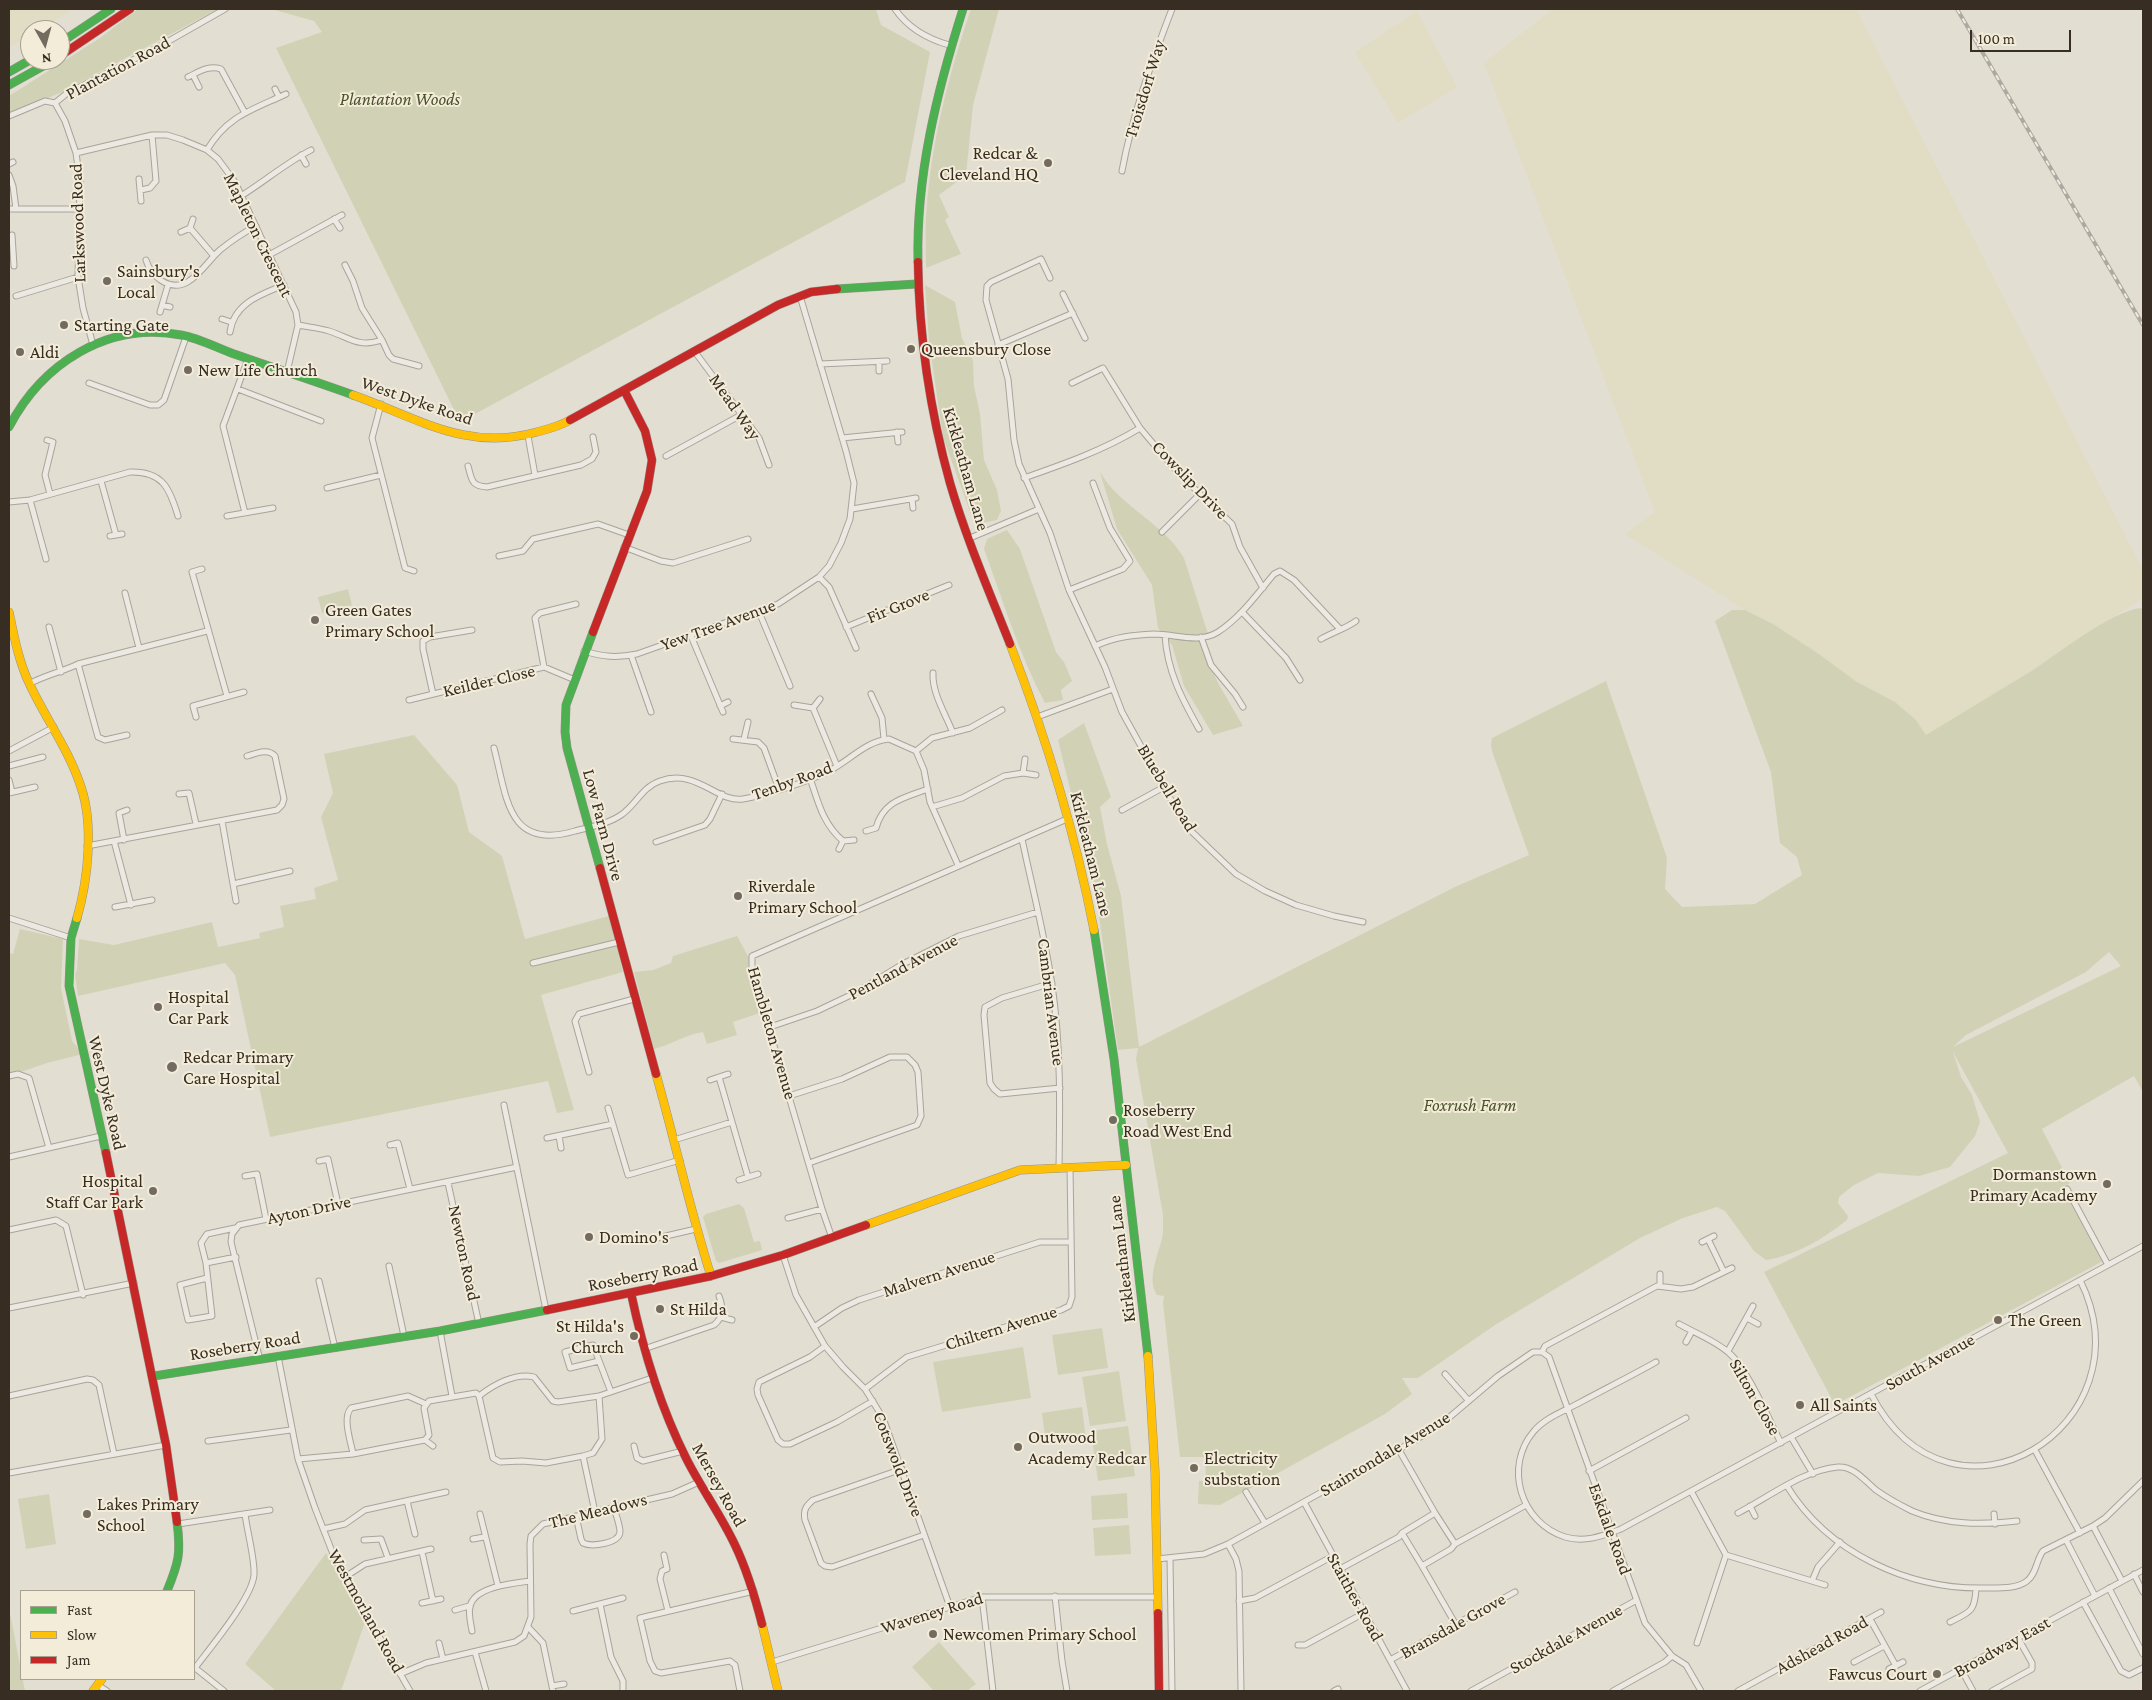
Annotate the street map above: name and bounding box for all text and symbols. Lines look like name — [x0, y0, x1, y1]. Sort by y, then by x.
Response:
north arrow — [20, 20, 70, 70]
scale bar — [1972, 20, 2073, 52]
street label: Plantation Road — [62, 31, 174, 105]
text: 100 m — [1978, 31, 2015, 47]
street label: Troisdorf Way — [1120, 37, 1170, 141]
text: N — [41, 50, 52, 67]
park label: Plantation Woods — [340, 88, 460, 110]
place label: Redcar & Cleveland HQ — [939, 142, 1038, 184]
marker: Redcar & Cleveland HQ — [1042, 157, 1054, 169]
street label: Larkswood Road — [65, 163, 91, 283]
street label: Mapleton Crescent — [219, 169, 297, 301]
place label: Sainsbury's Local — [117, 260, 200, 302]
marker: Sainsbury's Local — [101, 275, 113, 287]
place label: Starting Gate — [74, 314, 169, 336]
marker: Starting Gate — [58, 319, 70, 331]
place label: Queensbury Close — [921, 338, 1051, 360]
place label: Aldi — [30, 341, 59, 363]
marker: Queensbury Close — [905, 343, 917, 355]
marker: Aldi — [14, 346, 26, 358]
place label: New Life Church — [198, 359, 317, 381]
marker: New Life Church — [182, 364, 194, 376]
street label: Mead Way — [704, 370, 766, 444]
street label: West Dyke Road — [358, 372, 476, 430]
street label: Kirkleatham Lane — [938, 405, 994, 533]
street label: Cowslip Drive — [1147, 436, 1233, 524]
street label: Fir Grove — [864, 584, 932, 628]
street label: Yew Tree Avenue — [658, 594, 778, 656]
place label: Green Gates Primary School — [325, 599, 434, 642]
marker: Green Gates Primary School — [309, 614, 321, 626]
street label: Keilder Close — [441, 660, 537, 702]
street label: Bluebell Road — [1132, 740, 1202, 836]
street label: Tenby Road — [749, 756, 835, 806]
street label: Low Farm Drive — [578, 767, 628, 883]
street label: Kirkleatham Lane — [1065, 789, 1117, 919]
place label: Riverdale Primary School — [748, 875, 857, 918]
marker: Riverdale Primary School — [732, 890, 744, 902]
street label: Pentland Avenue — [845, 929, 961, 1005]
street label: Cambrian Avenue — [1032, 937, 1070, 1067]
street label: Hambleton Avenue — [743, 964, 801, 1102]
place label: Hospital Car Park — [168, 986, 229, 1028]
marker: Hospital Car Park — [152, 1001, 164, 1013]
street label: West Dyke Road — [83, 1034, 131, 1152]
place label: Redcar Primary Care Hospital — [183, 1046, 293, 1088]
marker: Redcar Primary Care Hospital — [165, 1060, 179, 1074]
park label: Foxrush Farm — [1424, 1094, 1516, 1116]
place label: Roseberry Road West End — [1123, 1099, 1232, 1142]
marker: Roseberry Road West End — [1107, 1114, 1119, 1126]
place label: Dormanstown Primary Academy — [1970, 1163, 2097, 1206]
place label: Hospital Staff Car Park — [46, 1170, 143, 1212]
marker: Dormanstown Primary Academy — [2101, 1178, 2113, 1190]
marker: Hospital Staff Car Park — [147, 1185, 159, 1197]
street label: Ayton Drive — [265, 1191, 353, 1229]
street label: Kirkleatham Lane — [1104, 1194, 1140, 1324]
street label: Newton Road — [443, 1203, 485, 1303]
place label: Domino's — [599, 1226, 669, 1248]
marker: Domino's — [583, 1231, 595, 1243]
street label: Malvern Avenue — [880, 1246, 998, 1302]
street label: Roseberry Road — [586, 1254, 700, 1296]
place label: St Hilda — [670, 1298, 727, 1320]
street label: Chiltern Avenue — [942, 1301, 1060, 1355]
marker: St Hilda — [654, 1303, 666, 1315]
place label: The Green — [2008, 1309, 2082, 1331]
marker: The Green — [1992, 1314, 2004, 1326]
place label: St Hilda's Church — [556, 1315, 624, 1358]
street label: Roseberry Road — [188, 1327, 302, 1365]
street label: South Avenue — [1882, 1329, 1978, 1395]
marker: St Hilda's Church — [628, 1330, 640, 1342]
street label: Silton Close — [1724, 1355, 1786, 1439]
place label: All Saints — [1810, 1394, 1877, 1416]
marker: All Saints — [1794, 1399, 1806, 1411]
street label: Staintondale Avenue — [1316, 1407, 1454, 1501]
street label: Cotswold Drive — [868, 1408, 928, 1520]
place label: Outwood Academy Redcar — [1028, 1426, 1147, 1468]
street label: Mersey Road — [687, 1439, 751, 1531]
marker: Outwood Academy Redcar — [1012, 1441, 1024, 1453]
place label: Electricity substation — [1204, 1447, 1280, 1490]
marker: Electricity substation — [1188, 1462, 1200, 1474]
street label: Eskdale Road — [1583, 1480, 1637, 1578]
street label: The Meadows — [547, 1488, 649, 1534]
place label: Lakes Primary School — [97, 1493, 199, 1536]
marker: Lakes Primary School — [81, 1508, 93, 1520]
street label: Westmorland Road — [323, 1545, 409, 1677]
street label: Staithes Road — [1322, 1549, 1388, 1645]
street label: Waveney Road — [878, 1587, 986, 1639]
street label: Bransdale Grove — [1397, 1588, 1509, 1664]
legend — [20, 1590, 195, 1680]
street label: Stockdale Avenue — [1506, 1599, 1626, 1679]
text: Fast — [67, 1602, 92, 1618]
street label: Adshead Road — [1772, 1611, 1872, 1679]
street label: Broadway East — [1950, 1612, 2054, 1682]
place label: Newcomen Primary School — [943, 1623, 1137, 1645]
text: Slow — [67, 1627, 96, 1643]
marker: Newcomen Primary School — [927, 1628, 939, 1640]
text: Jam — [67, 1652, 90, 1668]
place label: Fawcus Court — [1828, 1663, 1927, 1685]
marker: Fawcus Court — [1931, 1668, 1943, 1680]

